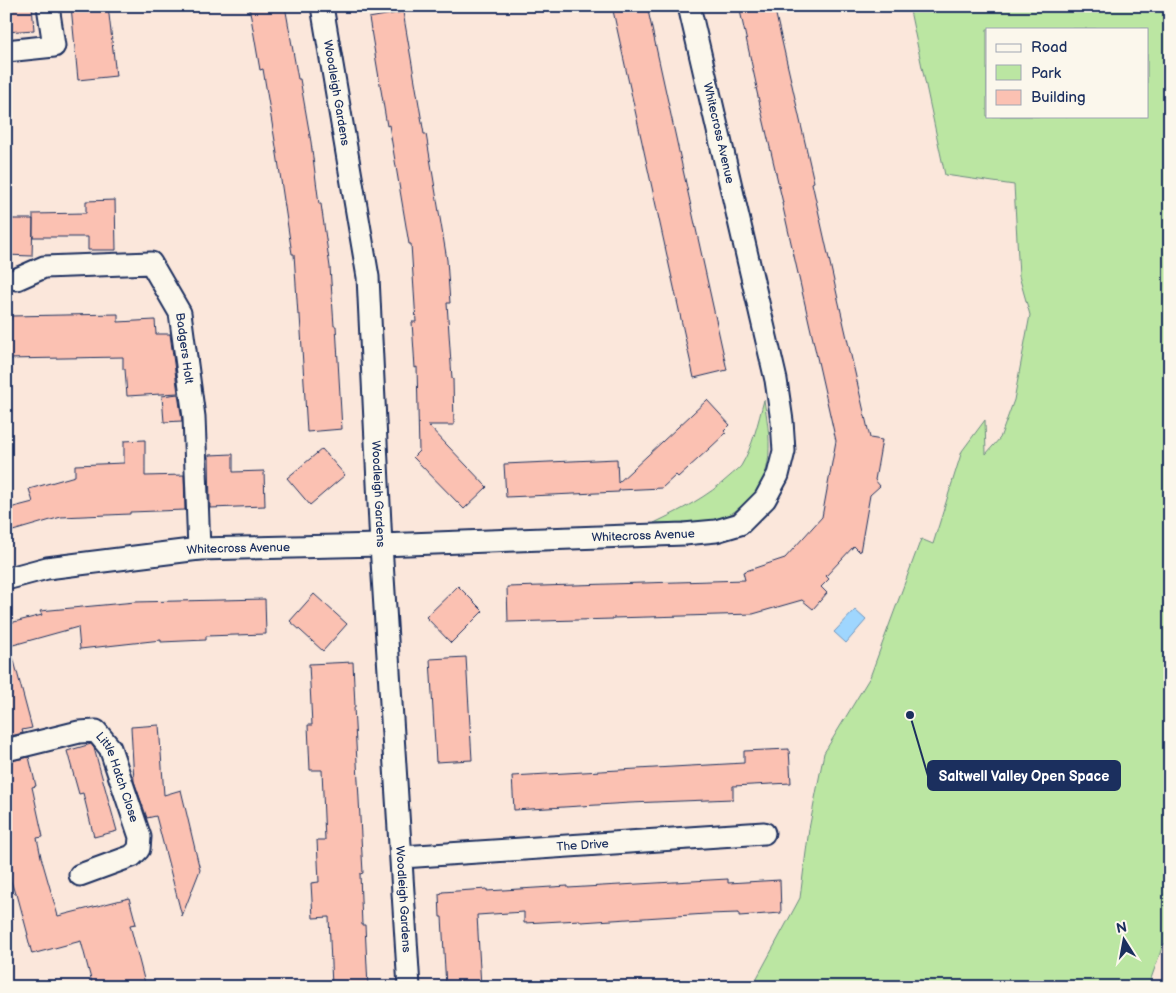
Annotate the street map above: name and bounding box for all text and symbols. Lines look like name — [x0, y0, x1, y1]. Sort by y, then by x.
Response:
legend — [986, 28, 1148, 118]
text: Road — [1031, 38, 1067, 57]
street label: Woodleigh Gardens — [320, 39, 353, 147]
text: Park — [1031, 64, 1062, 83]
street label: Whitecross Avenue — [700, 81, 737, 185]
text: Building — [1031, 88, 1086, 107]
street label: Badgers Holt — [172, 312, 196, 385]
street label: Woodleigh Gardens — [368, 440, 388, 548]
street label: Whitecross Avenue — [591, 526, 695, 545]
street label: Whitecross Avenue — [186, 540, 290, 558]
street label: Little Hatch Close — [92, 729, 142, 824]
callout: Saltwell Valley Open Space — [928, 761, 1120, 790]
text: Saltwell Valley Open Space — [939, 768, 1109, 785]
street label: The Drive — [556, 836, 609, 855]
street label: Woodleigh Gardens — [392, 845, 414, 953]
north arrow — [1098, 916, 1148, 966]
text: N — [1115, 918, 1128, 937]

